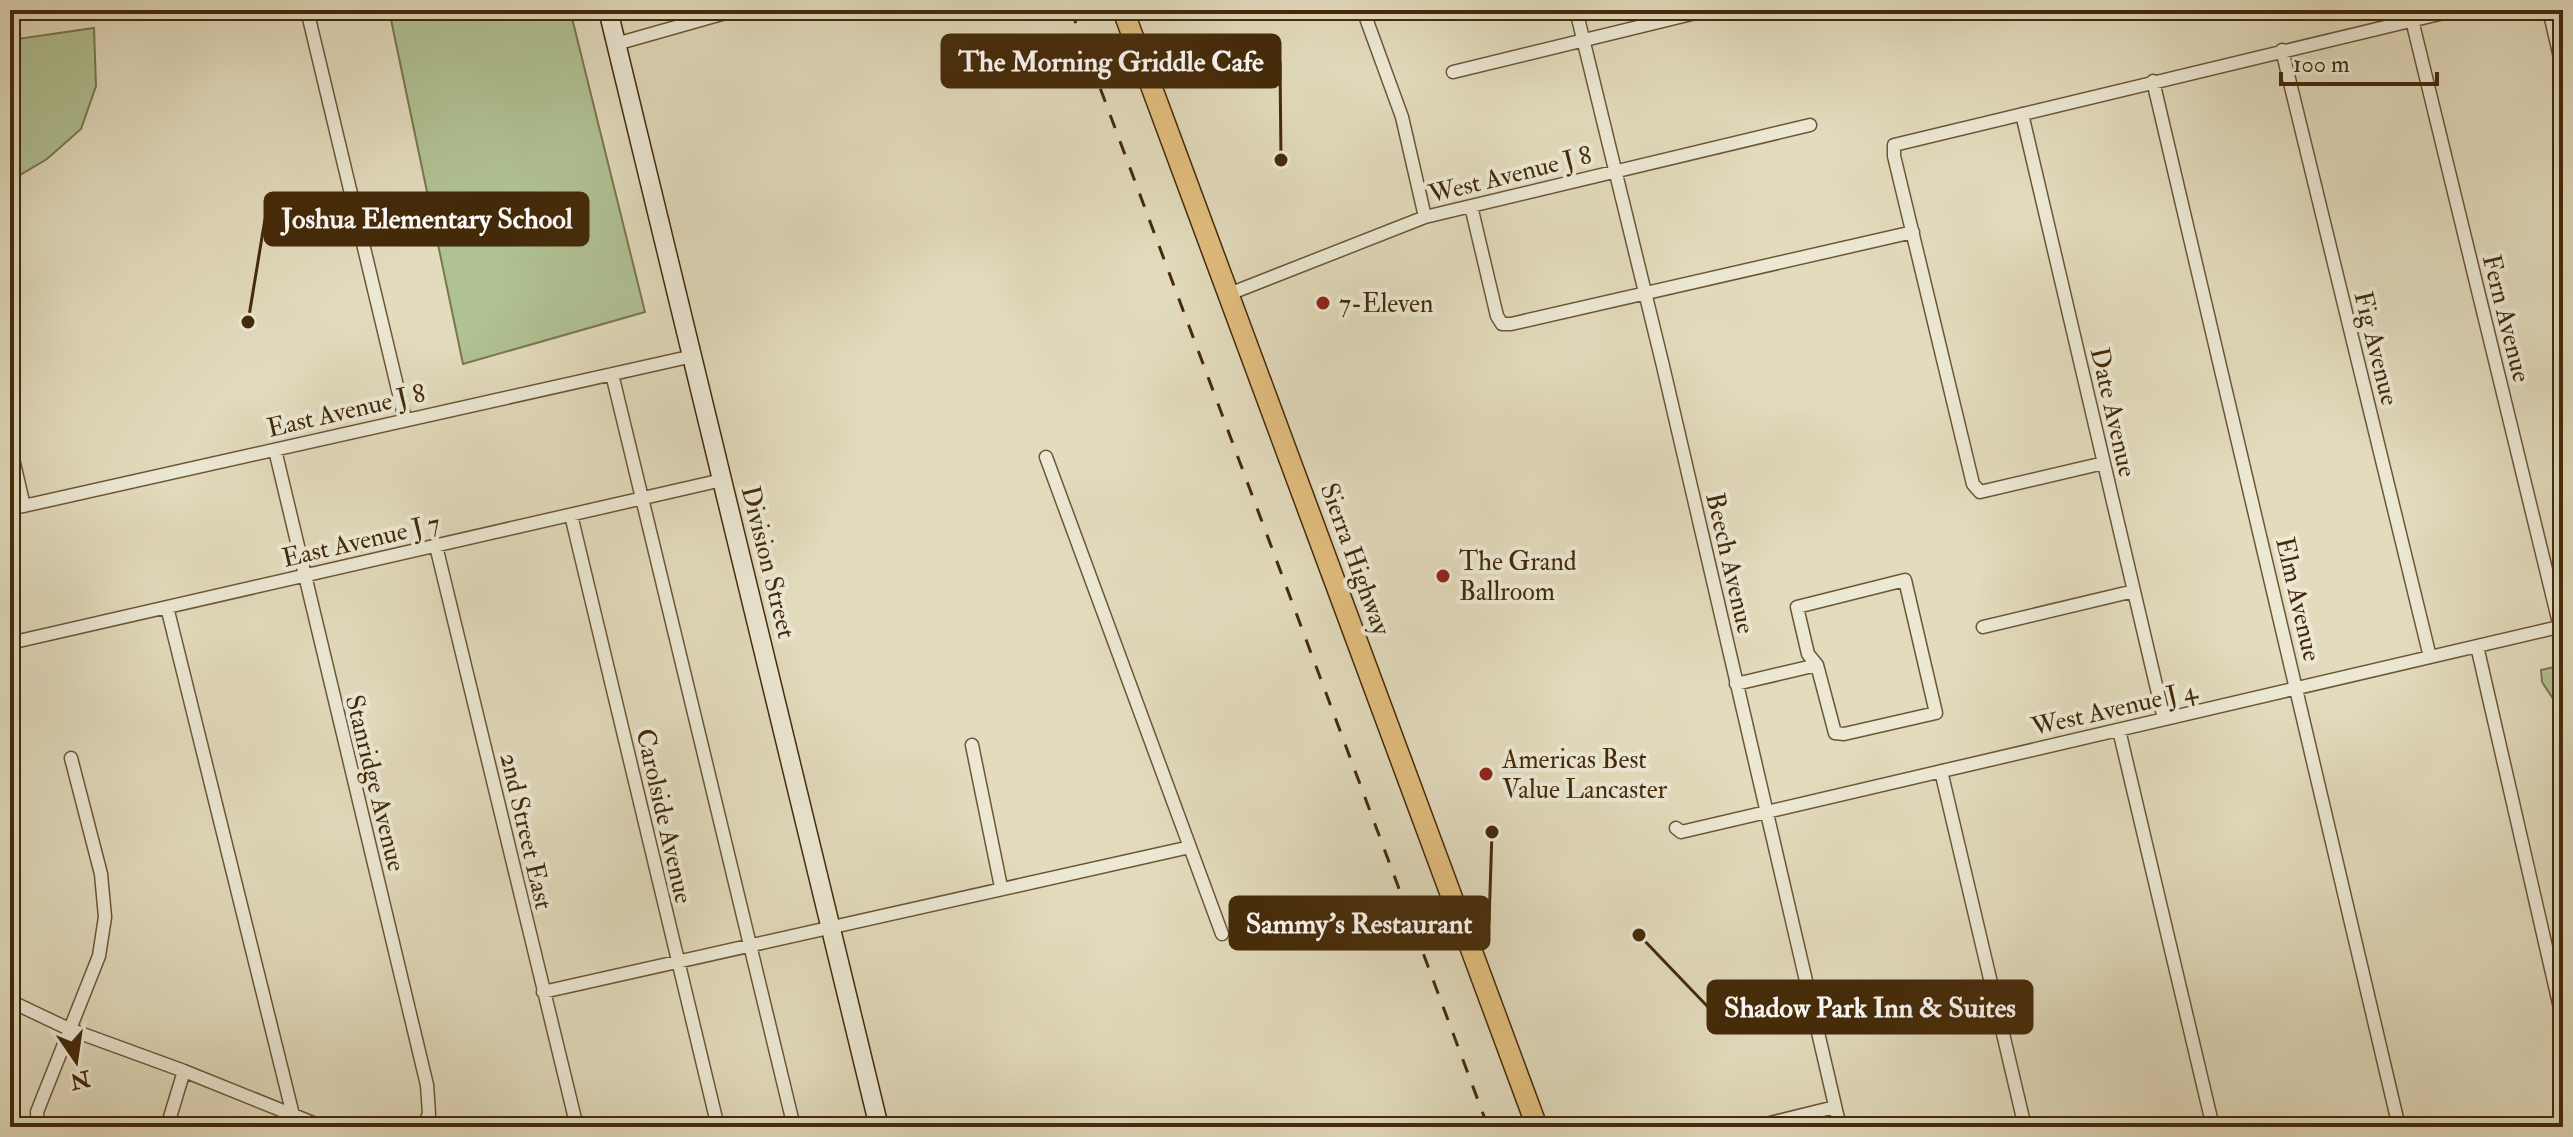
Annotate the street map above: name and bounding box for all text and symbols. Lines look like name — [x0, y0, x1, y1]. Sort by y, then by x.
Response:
callout: The Morning Griddle Cafe — [942, 35, 1280, 87]
scale bar — [2281, 36, 2437, 86]
text: The Morning Griddle Cafe — [957, 45, 1264, 80]
text: 100 m — [2293, 49, 2350, 80]
street label: West Avenue J 8 — [1424, 139, 1595, 211]
callout: Joshua Elementary School — [265, 193, 588, 245]
text: Joshua Elementary School — [279, 202, 574, 237]
street label: Fern Avenue — [2475, 251, 2537, 385]
place label: 7-Eleven — [1339, 288, 1433, 320]
street label: Fig Avenue — [2346, 288, 2406, 409]
marker: 7-Eleven — [1314, 294, 1332, 312]
street label: Date Avenue — [2083, 344, 2143, 480]
street label: East Avenue J 8 — [264, 377, 428, 445]
street label: Sierra Highway — [1313, 479, 1398, 640]
street label: Division Street — [734, 483, 802, 642]
street label: Beech Avenue — [1698, 490, 1762, 637]
street label: East Avenue J 7 — [279, 507, 443, 575]
street label: Elm Avenue — [2268, 534, 2328, 664]
place label: The Grand Ballroom — [1459, 546, 1577, 608]
marker: The Grand Ballroom — [1434, 567, 1452, 585]
street label: West Avenue J 4 — [2027, 674, 2201, 744]
street label: Stanridge Avenue — [338, 692, 412, 875]
street label: Carolside Avenue — [628, 726, 700, 907]
place label: Americas Best Value Lancaster — [1501, 744, 1667, 806]
street label: 2nd Street East — [492, 750, 560, 913]
marker: Americas Best Value Lancaster — [1477, 765, 1495, 783]
callout: Sammy's Restaurant — [1230, 897, 1489, 949]
text: Sammy's Restaurant — [1246, 907, 1472, 942]
callout: Shadow Park Inn & Suites — [1708, 981, 2032, 1033]
text: Shadow Park Inn & Suites — [1724, 991, 2016, 1026]
north arrow — [36, 1021, 116, 1101]
text: N — [67, 1063, 94, 1095]

